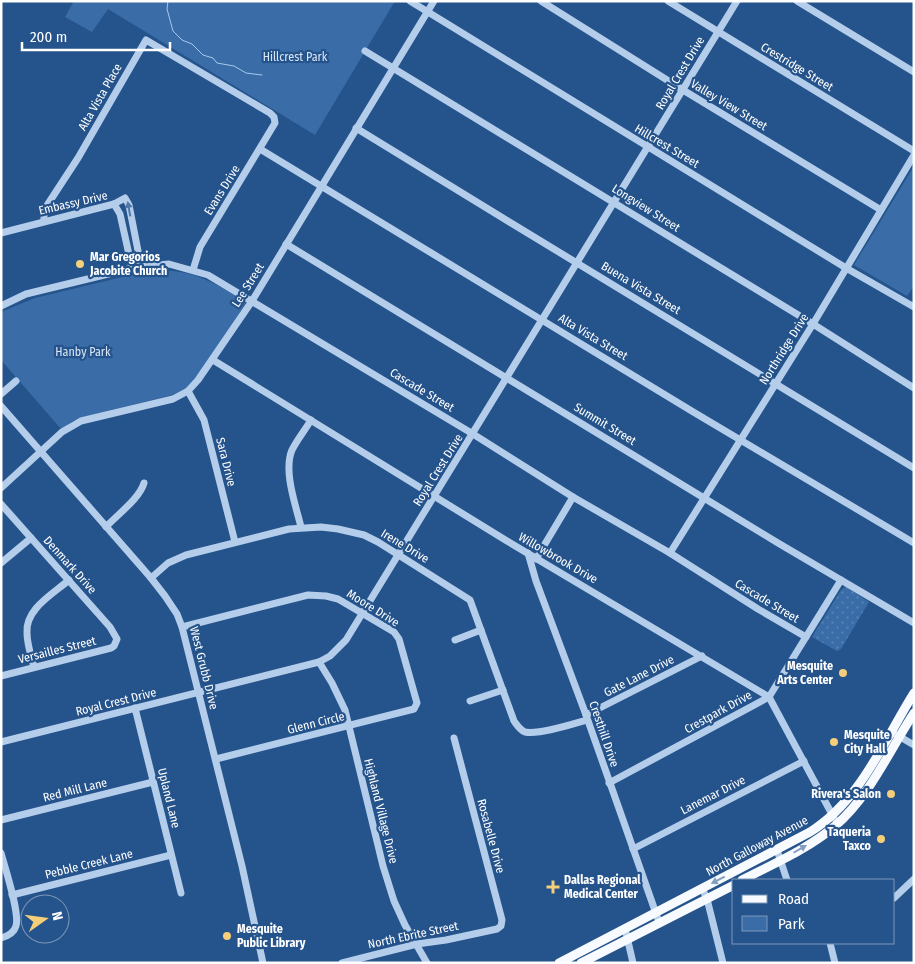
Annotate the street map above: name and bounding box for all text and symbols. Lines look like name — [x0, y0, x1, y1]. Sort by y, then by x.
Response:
scale bar — [22, 20, 170, 52]
text: 200 m — [30, 28, 67, 46]
street label: Royal Crest Drive — [653, 34, 707, 112]
street label: Crestridge Street — [758, 40, 836, 94]
park label: Hillcrest Park — [263, 50, 328, 64]
street label: Alta Vista Place — [75, 61, 125, 133]
street label: Valley View Street — [688, 77, 770, 133]
street label: Hillcrest Street — [632, 121, 702, 171]
street label: Evans Drive — [201, 162, 243, 218]
street label: Longview Street — [609, 181, 683, 235]
street label: Embassy Drive — [37, 188, 109, 218]
one-way arrow — [125, 202, 133, 217]
place label: Mar Gregorios Jacobite Church — [89, 250, 167, 278]
marker: Mar Gregorios Jacobite Church — [74, 258, 86, 270]
street label: Buena Vista Street — [599, 259, 683, 317]
street label: Lee Street — [229, 260, 267, 310]
street label: Alta Vista Street — [556, 311, 630, 363]
street label: Northridge Drive — [757, 311, 812, 387]
park label: Hanby Park — [55, 345, 111, 359]
street label: Cascade Street — [387, 365, 457, 415]
street label: Summit Street — [571, 400, 639, 448]
street label: Royal Crest Drive — [410, 431, 466, 509]
street label: Sara Drive — [213, 436, 239, 488]
street label: Irene Drive — [379, 526, 432, 566]
street label: Willowbrook Drive — [516, 530, 600, 586]
street label: Denmark Drive — [41, 533, 99, 597]
street label: Cascade Street — [732, 576, 802, 626]
street label: Moore Drive — [344, 586, 402, 630]
street label: West Grubb Drive — [187, 625, 221, 711]
street label: Versailles Street — [17, 634, 97, 666]
street label: Gate Lane Drive — [602, 652, 676, 700]
place label: Mesquite Arts Center — [776, 659, 834, 687]
marker: Mesquite Arts Center — [837, 667, 849, 679]
street label: Royal Crest Drive — [74, 685, 158, 719]
street label: Crestpark Drive — [682, 688, 754, 736]
street label: Cresthill Drive — [586, 699, 622, 769]
street label: Glenn Circle — [286, 709, 346, 737]
place label: Mesquite City Hall — [844, 728, 890, 756]
marker: Mesquite City Hall — [828, 736, 840, 748]
street label: Highland Village Drive — [361, 757, 401, 865]
street label: Upland Lane — [155, 767, 183, 830]
street label: Lanemar Drive — [678, 773, 748, 817]
street label: Red Mill Lane — [41, 775, 109, 805]
place label: Rivera's Salon — [811, 787, 881, 801]
marker: Rivera's Salon — [885, 788, 897, 800]
street label: Rosabelle Drive — [474, 797, 508, 875]
street label: North Galloway Avenue — [704, 813, 811, 879]
place label: Taqueria Taxco — [827, 825, 872, 853]
marker: Taqueria Taxco — [875, 833, 887, 845]
one-way arrow — [793, 845, 808, 853]
street label: Pebble Creek Lane — [44, 846, 134, 882]
place label: Dallas Regional Medical Center — [564, 873, 641, 901]
one-way arrow — [711, 876, 726, 884]
legend — [732, 879, 895, 944]
marker: Dallas Regional Medical Center — [546, 880, 560, 894]
text: Road — [778, 890, 809, 908]
north arrow — [20, 894, 70, 944]
text: N — [48, 910, 66, 922]
text: Park — [778, 915, 805, 933]
street label: North Ebrite Street — [367, 919, 460, 951]
place label: Mesquite Public Library — [237, 922, 306, 950]
marker: Mesquite Public Library — [221, 930, 233, 942]

